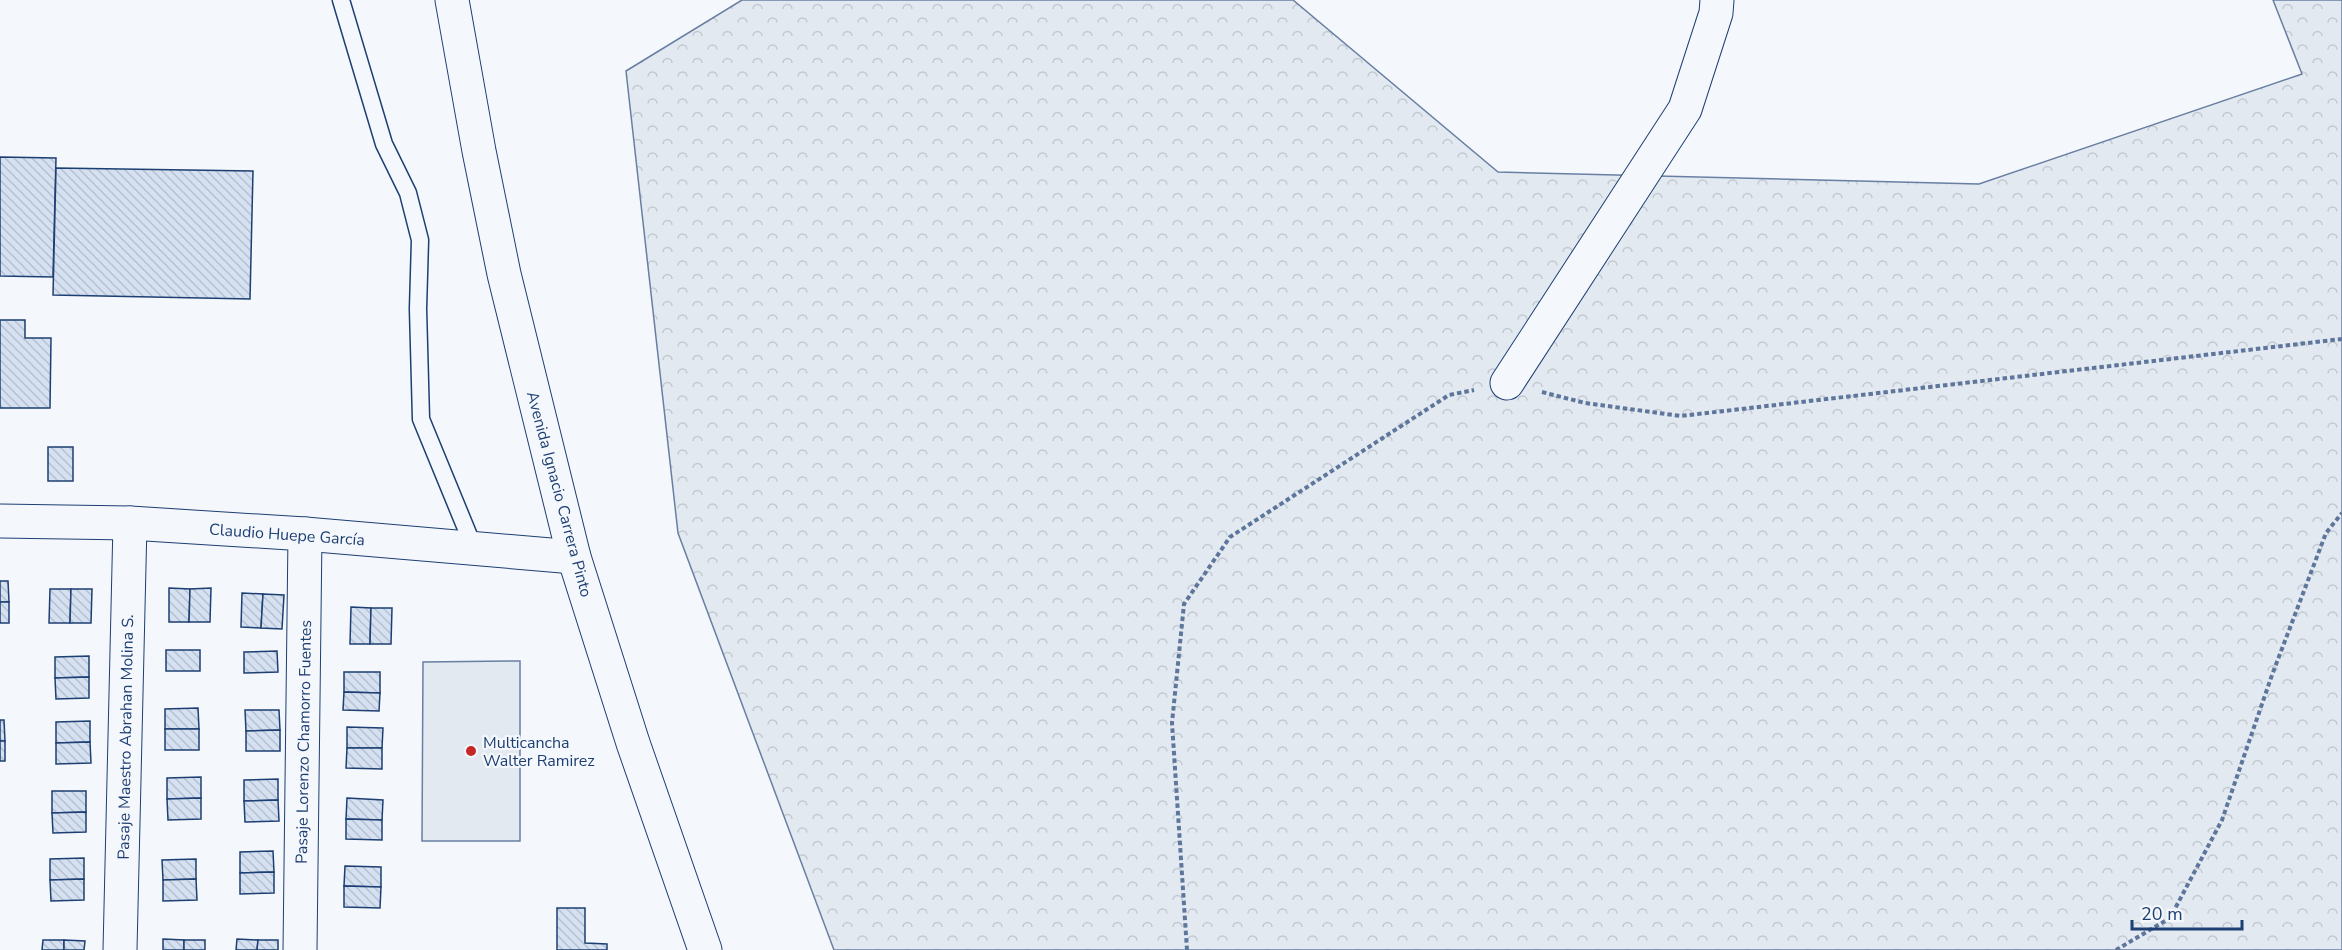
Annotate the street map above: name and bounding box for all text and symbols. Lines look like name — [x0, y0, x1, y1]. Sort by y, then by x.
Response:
street label: Avenida Ignacio Carrera Pinto — [521, 389, 597, 600]
street label: Claudio Huepe García — [208, 519, 365, 551]
street label: Pasaje Maestro Abrahan Molina S. — [113, 614, 139, 860]
street label: Pasaje Lorenzo Chamorro Fuentes — [291, 620, 317, 864]
place label: Multicancha Walter Ramirez — [483, 732, 595, 772]
marker: Multicancha Walter Ramirez — [464, 744, 478, 758]
scale bar — [2132, 893, 2242, 931]
text: 20 m — [2141, 902, 2183, 926]

